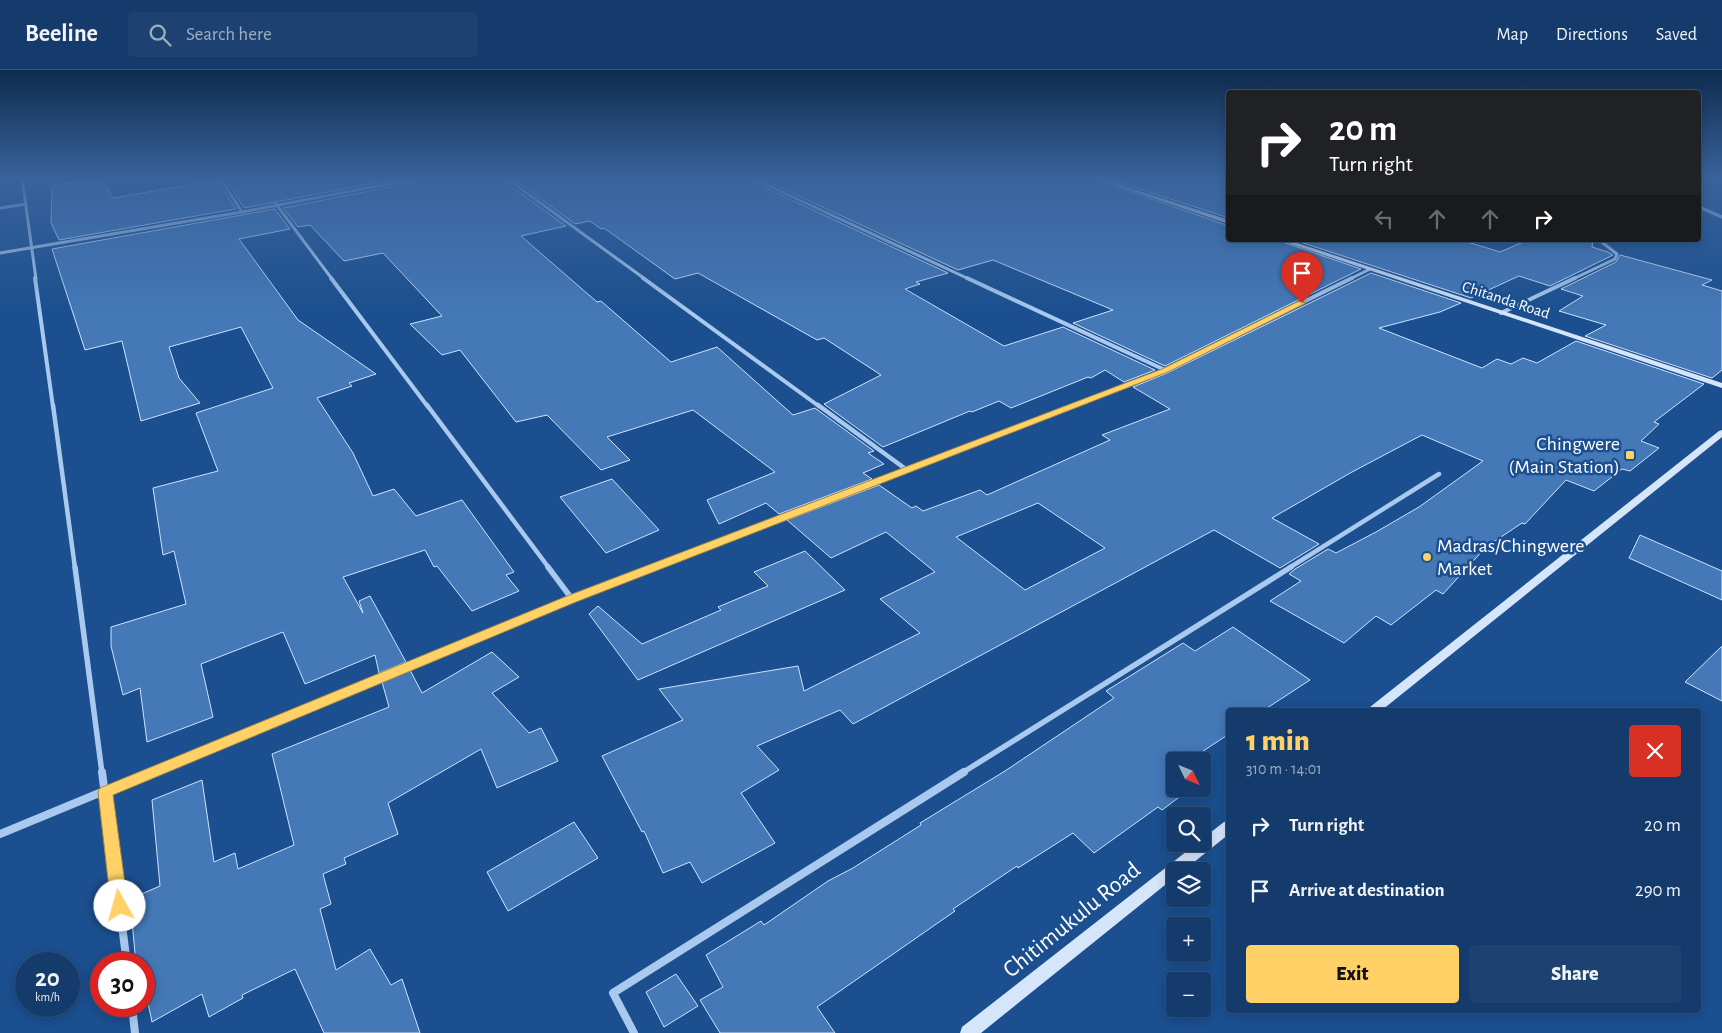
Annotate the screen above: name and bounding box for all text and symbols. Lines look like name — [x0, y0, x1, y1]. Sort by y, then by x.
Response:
search box — [128, 12, 478, 57]
icon: search — [146, 21, 174, 49]
text: Beeline — [25, 22, 98, 46]
text: Search here — [186, 25, 272, 44]
text: Map — [1497, 26, 1528, 44]
text: Directions — [1556, 26, 1628, 44]
text: Saved — [1656, 26, 1697, 44]
icon: right — [1246, 110, 1311, 175]
text: 20 m — [1329, 112, 1397, 147]
text: Turn right — [1329, 153, 1413, 175]
icon: left — [1370, 205, 1398, 233]
icon: ahead — [1423, 205, 1451, 233]
icon: ahead — [1476, 205, 1504, 233]
icon: right — [1529, 205, 1557, 233]
pin — [1281, 252, 1323, 303]
icon: arrive — [1288, 259, 1316, 287]
street label: Chitanda Road — [1460, 278, 1552, 322]
place label: Chingwere (Main Station) — [1509, 434, 1620, 477]
marker: Chingwere (Main Station) — [1624, 449, 1636, 461]
place label: Madras/Chingwere Market — [1437, 536, 1585, 579]
marker: Madras/Chingwere Market — [1421, 551, 1433, 563]
button: close — [1629, 725, 1681, 777]
text: 1 min — [1246, 726, 1310, 756]
north arrow — [1166, 752, 1211, 798]
map controls — [1166, 752, 1211, 1017]
text: 310 m · 14:01 — [1246, 761, 1322, 777]
button: search — [1166, 807, 1211, 852]
icon: right — [1246, 812, 1274, 840]
text: Turn right — [1289, 816, 1364, 835]
text: 20 m — [1644, 816, 1681, 835]
street label: Chitimukulu Road — [999, 858, 1145, 982]
button: layers — [1166, 862, 1211, 907]
icon: arrive — [1246, 877, 1274, 905]
position arrow — [93, 879, 145, 931]
text: Arrive at destination — [1289, 881, 1445, 900]
text: 290 m — [1635, 881, 1681, 900]
button: + — [1166, 917, 1211, 962]
button: Exit — [1246, 945, 1459, 1003]
button: Share — [1469, 945, 1681, 1003]
speed limit sign: 30 — [90, 952, 155, 1017]
text: 20 — [35, 966, 60, 991]
button: − — [1166, 972, 1211, 1017]
text: km/h — [35, 991, 60, 1003]

